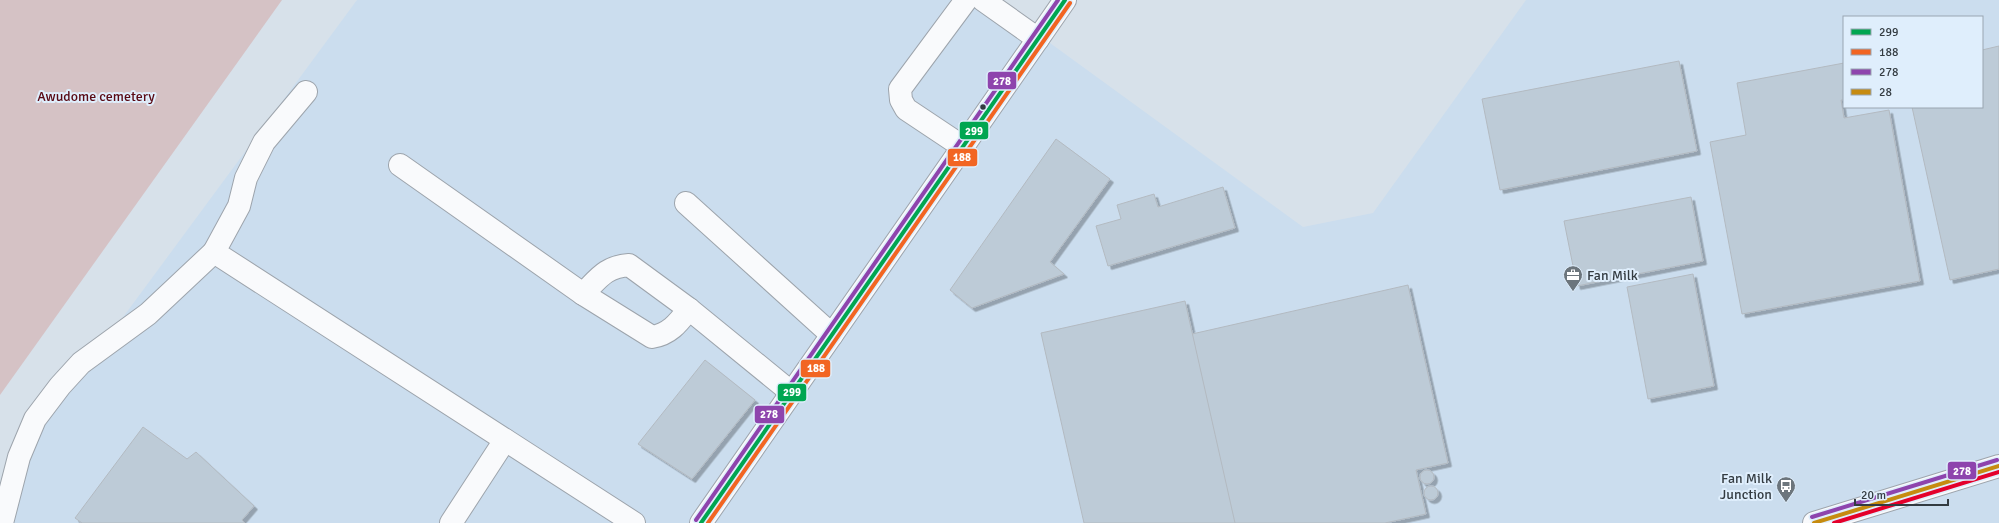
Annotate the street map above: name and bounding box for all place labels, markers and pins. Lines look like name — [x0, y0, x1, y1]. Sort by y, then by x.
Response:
unlabelled marker — [978, 102, 988, 112]
office icon: Fan Milk — [1562, 264, 1584, 292]
place label: Fan Milk — [1587, 267, 1638, 284]
place label: Fan Milk Junction — [1720, 470, 1772, 503]
bus stop icon: Fan Milk Junction — [1775, 475, 1797, 503]

